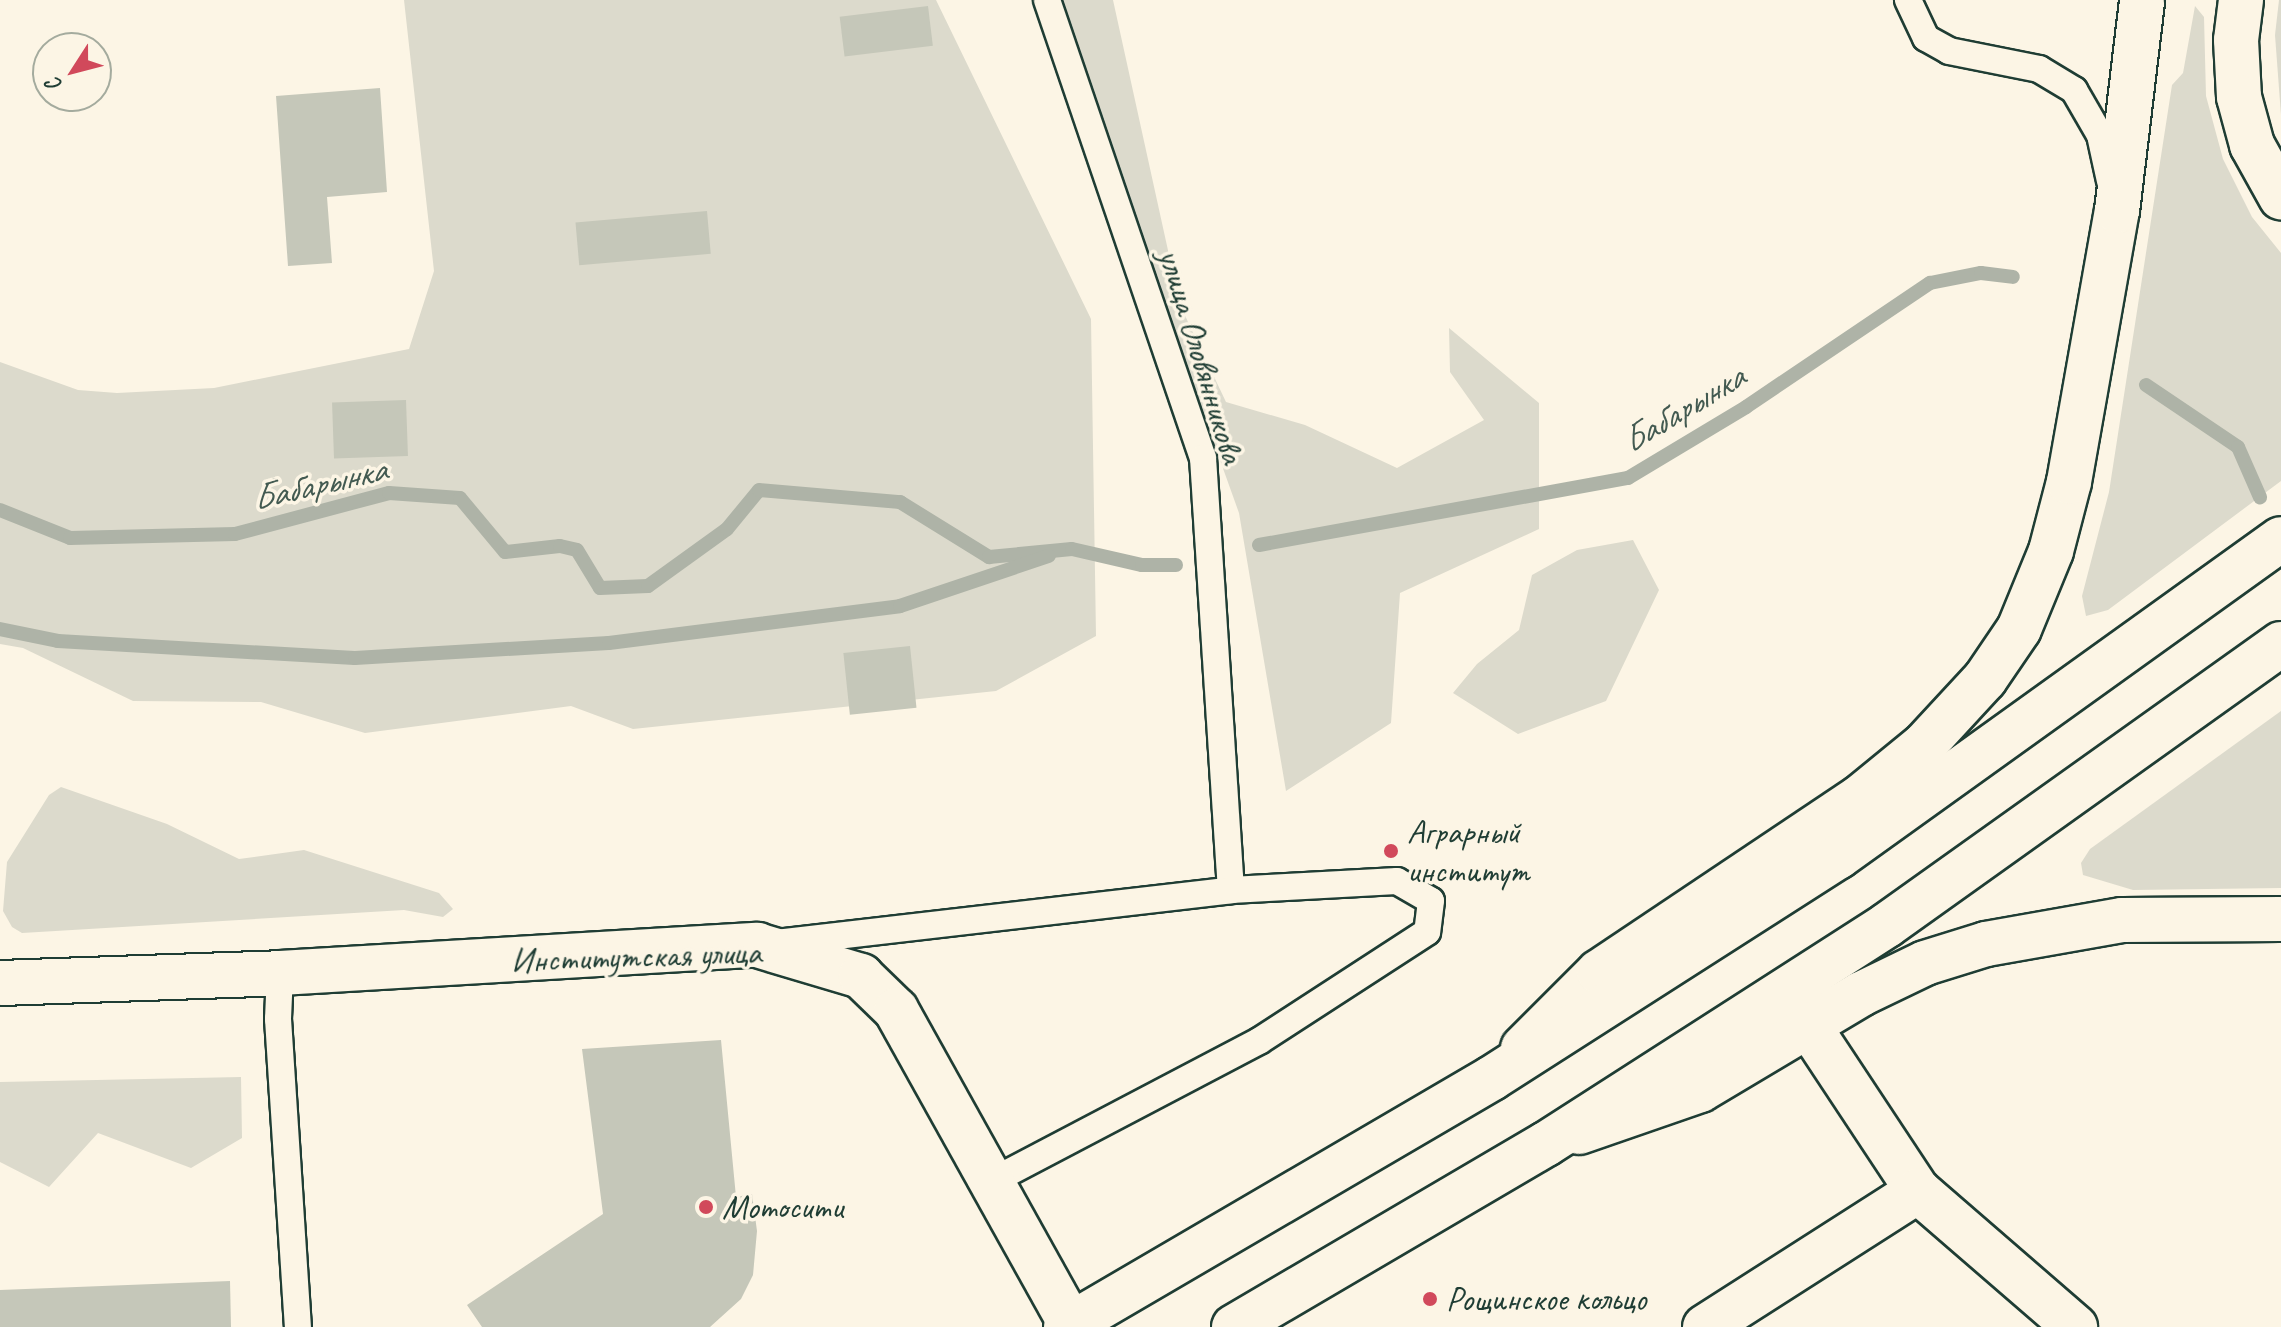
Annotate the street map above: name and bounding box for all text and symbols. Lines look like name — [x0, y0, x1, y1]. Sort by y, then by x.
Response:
north arrow — [32, 32, 112, 112]
text: С — [40, 72, 69, 98]
street label: улица Оловянникова — [1150, 243, 1254, 469]
water label: Бабарынка — [1614, 355, 1752, 463]
water label: Бабарынка — [248, 448, 390, 520]
place label: Аграрный институт — [1407, 811, 1529, 890]
marker: Аграрный институт — [1382, 842, 1400, 860]
street label: Институтская улица — [508, 931, 764, 981]
place label: Мотосити — [722, 1187, 843, 1227]
marker: Мотосити — [697, 1198, 715, 1216]
place label: Рощинское кольцо — [1446, 1279, 1646, 1319]
marker: Рощинское кольцо — [1421, 1290, 1439, 1308]

